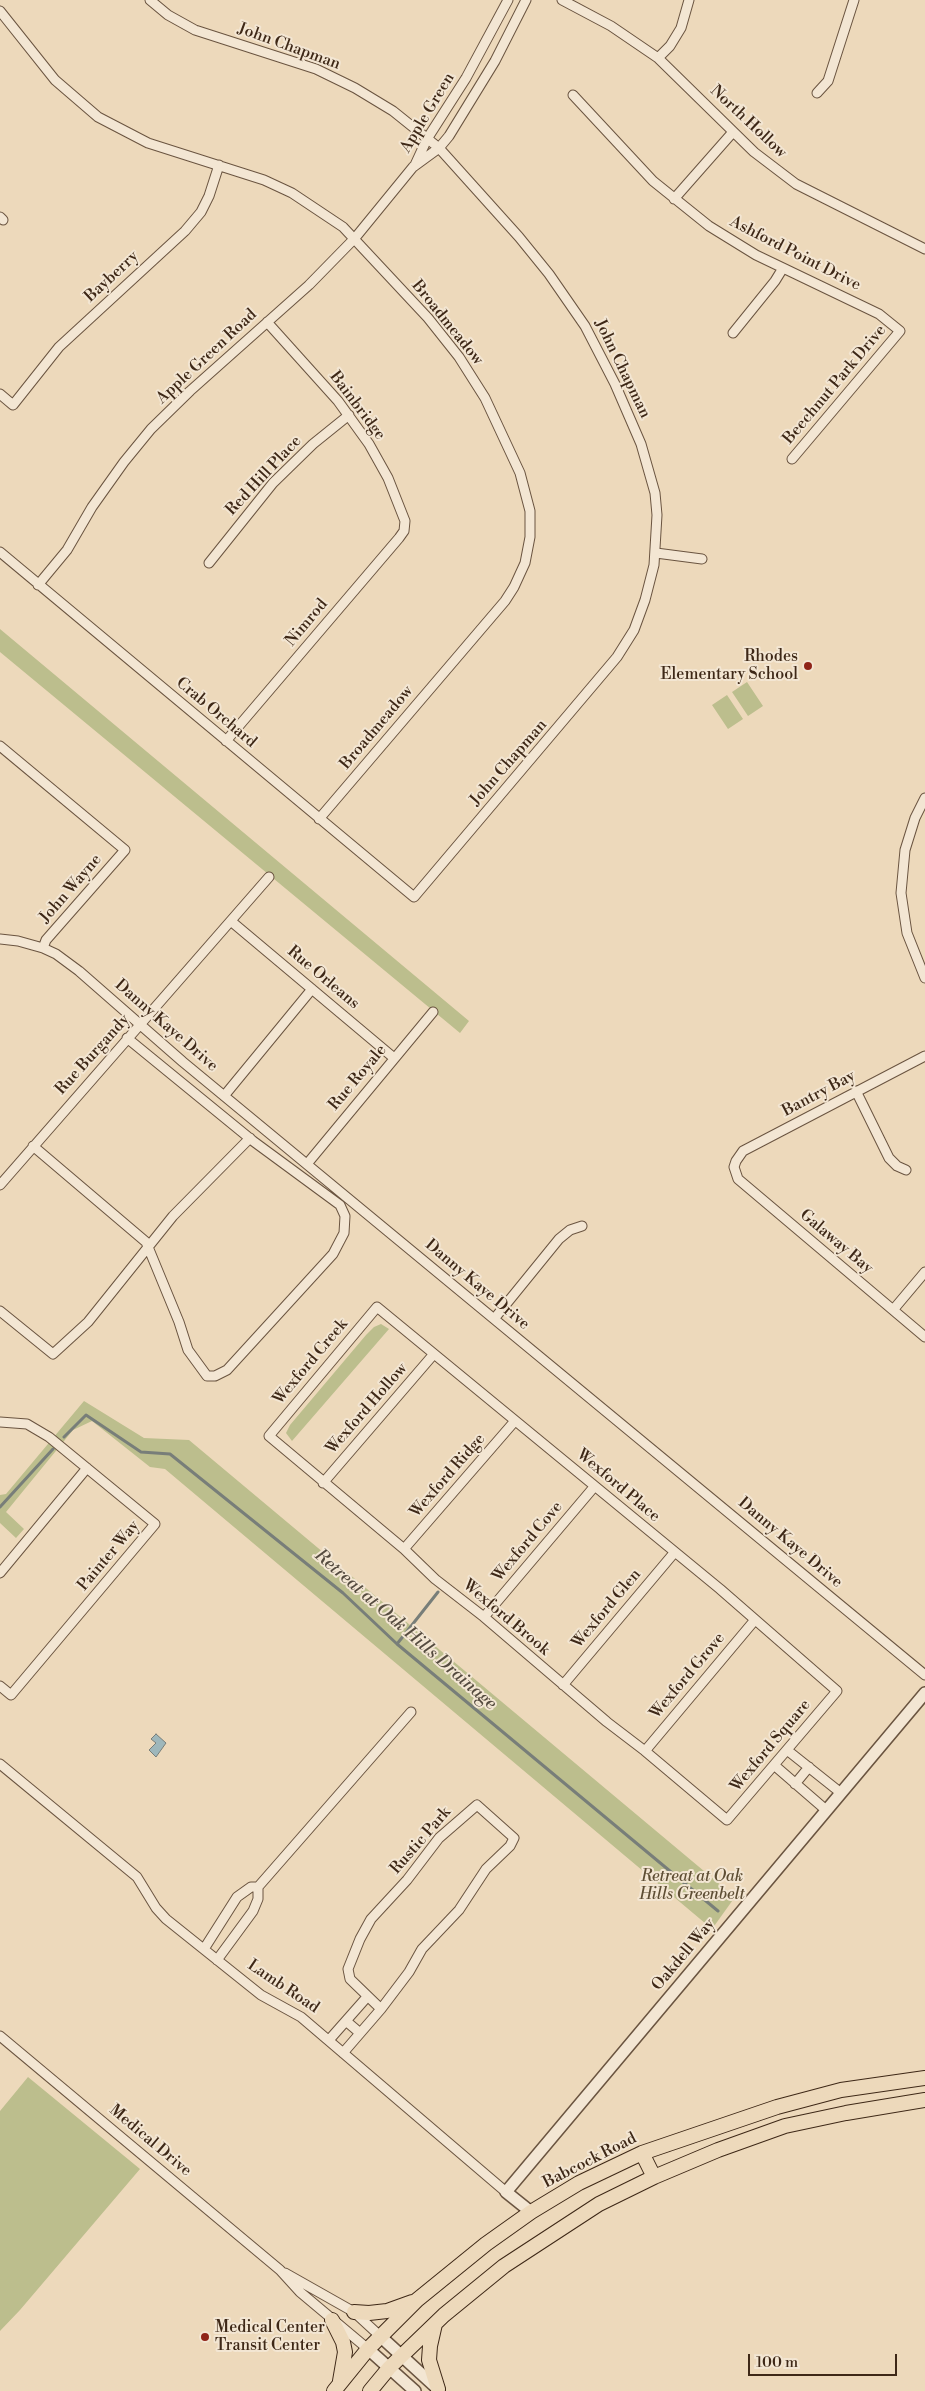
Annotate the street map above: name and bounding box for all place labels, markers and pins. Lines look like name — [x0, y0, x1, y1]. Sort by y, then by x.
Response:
place label: Rhodes Elementary School — [661, 647, 798, 685]
marker: Rhodes Elementary School — [802, 660, 814, 672]
place label: Medical Center Transit Center — [215, 2318, 325, 2356]
marker: Medical Center Transit Center — [199, 2331, 211, 2343]

